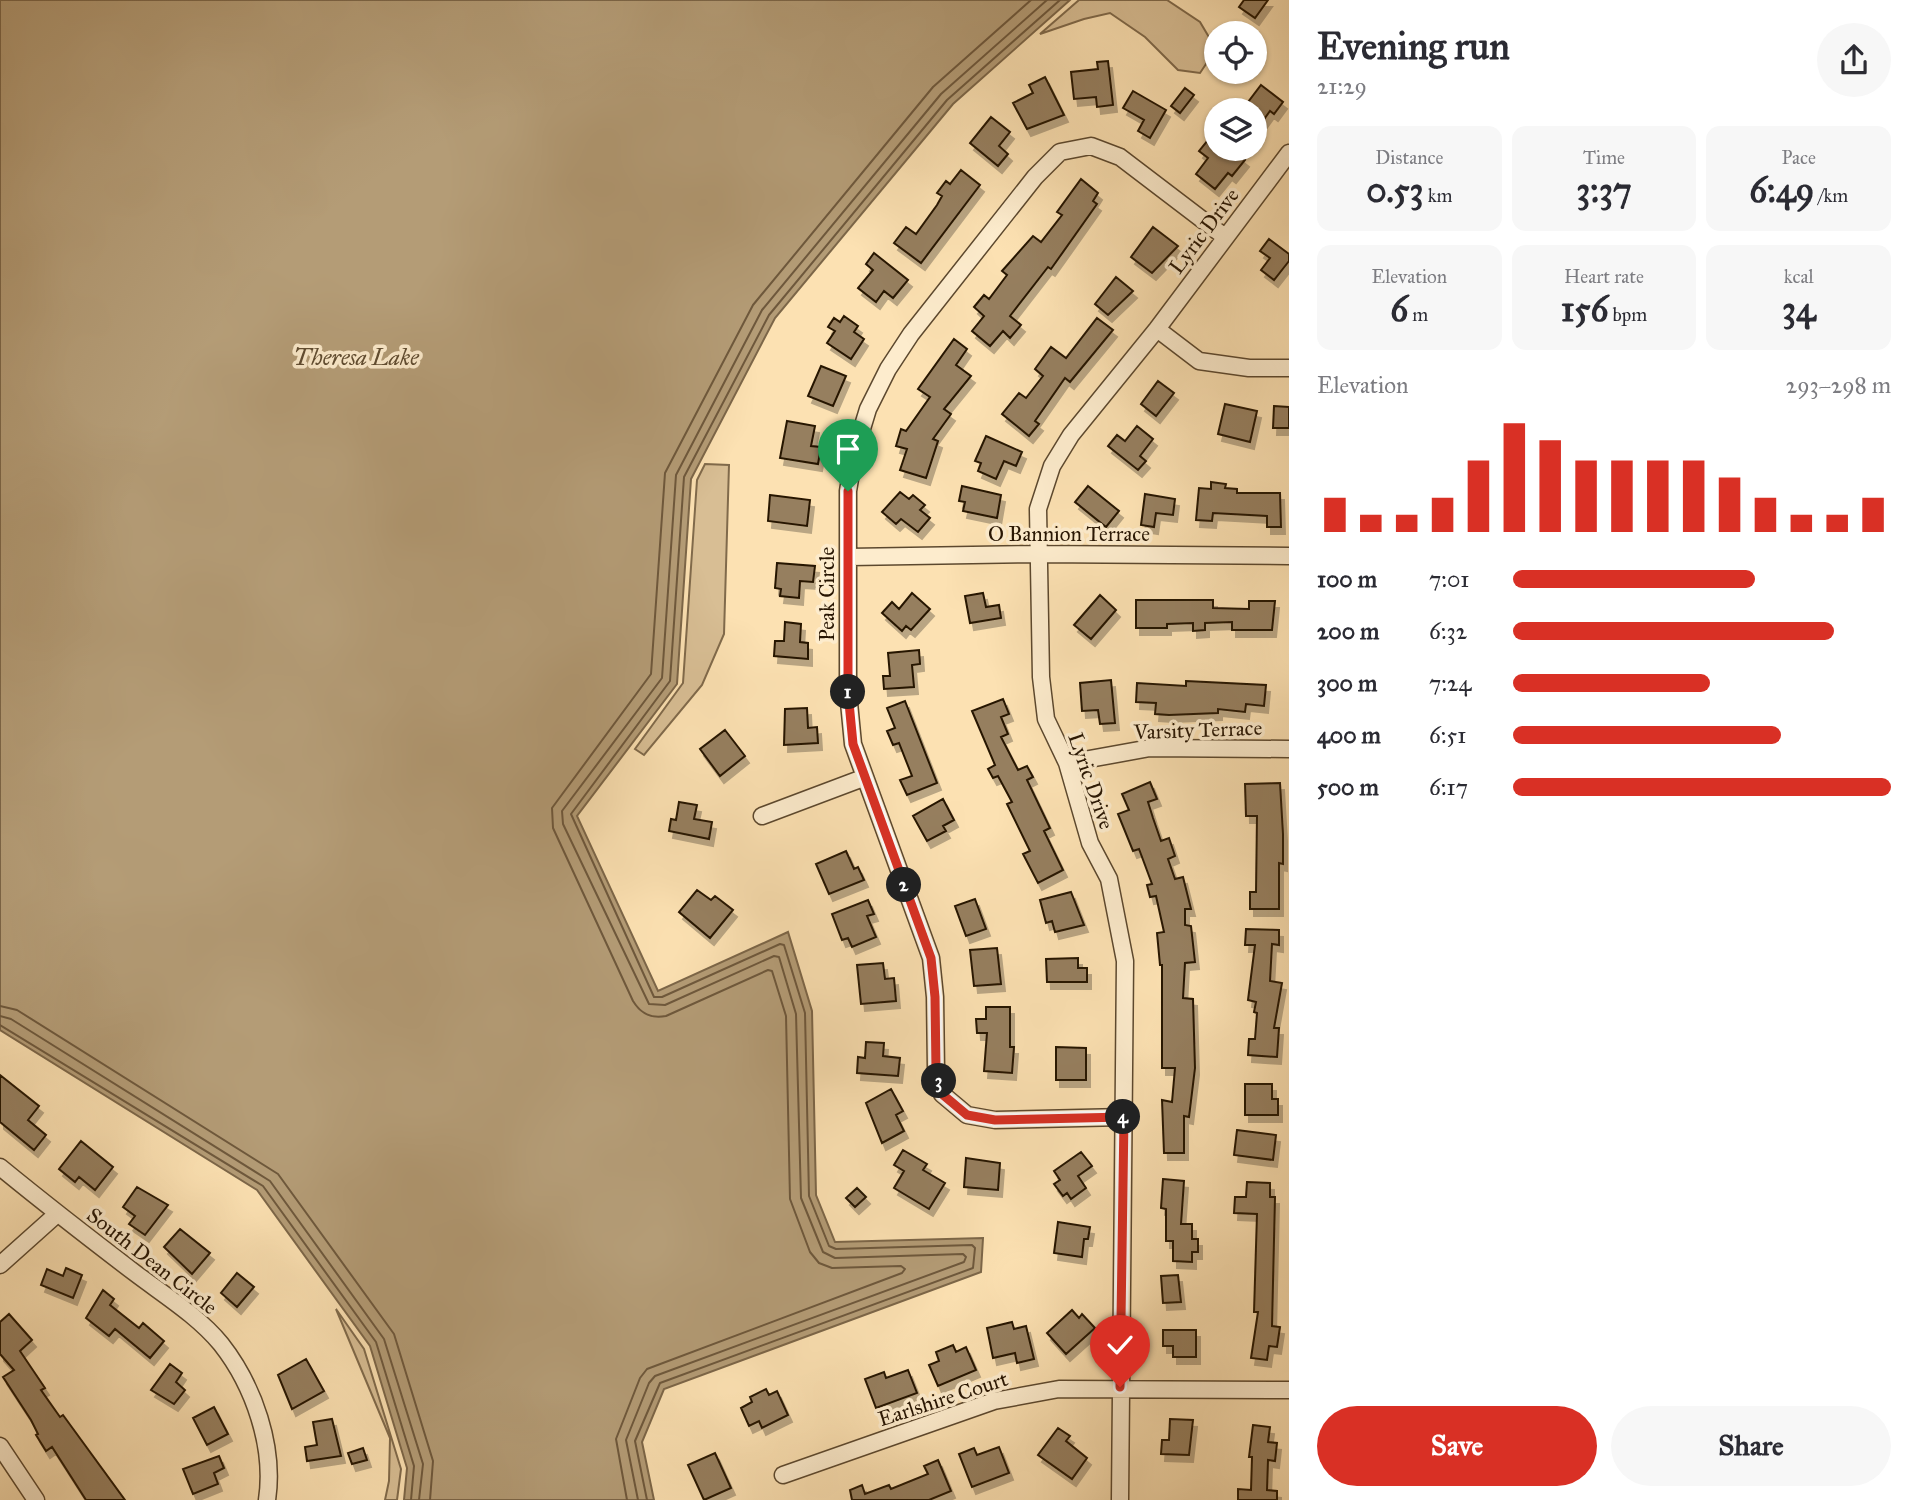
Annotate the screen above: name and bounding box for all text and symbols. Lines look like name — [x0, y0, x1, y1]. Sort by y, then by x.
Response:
map controls — [1204, 21, 1267, 161]
button: locate — [1204, 21, 1267, 84]
text: Evening run — [1317, 23, 1510, 69]
button: share — [1817, 23, 1891, 97]
text: 21:29 — [1317, 72, 1367, 100]
button: layers — [1204, 98, 1267, 161]
text: Distance — [1375, 146, 1443, 169]
text: Time — [1583, 146, 1625, 169]
text: Pace — [1781, 146, 1816, 169]
text: 0.53 — [1366, 169, 1424, 212]
text: 3:37 — [1576, 169, 1632, 212]
text: 6:49 — [1749, 169, 1814, 212]
street label: Lyric Drive — [1163, 183, 1245, 279]
text: km — [1424, 184, 1452, 207]
text: /km — [1814, 184, 1848, 207]
text: Elevation — [1372, 265, 1447, 288]
text: Heart rate — [1564, 265, 1644, 288]
text: kcal — [1784, 265, 1814, 288]
text: 6 — [1390, 288, 1408, 331]
text: 156 — [1561, 288, 1609, 331]
text: 34 — [1782, 288, 1815, 331]
text: m — [1408, 303, 1428, 326]
text: bpm — [1609, 303, 1647, 326]
water label: Theresa Lake — [293, 343, 419, 371]
text: Elevation — [1317, 371, 1408, 399]
text: 293–298 m — [1786, 371, 1891, 399]
pin — [818, 419, 878, 491]
icon: arrive — [829, 430, 867, 468]
street label: O Bannion Terrace — [988, 521, 1150, 547]
street label: Peak Circle — [814, 547, 840, 641]
text: 100 m — [1317, 565, 1377, 593]
text: 7:01 — [1429, 565, 1469, 593]
text: 200 m — [1317, 617, 1379, 645]
text: 6:32 — [1429, 617, 1467, 645]
text: 300 m — [1317, 669, 1377, 697]
text: 7:24 — [1429, 669, 1471, 697]
pin: 1 — [830, 674, 866, 710]
text: 1 — [844, 680, 851, 703]
street label: Varsity Terrace — [1132, 715, 1263, 745]
text: 400 m — [1317, 721, 1381, 749]
text: 6:51 — [1429, 721, 1466, 749]
street label: Lyric Drive — [1062, 729, 1120, 833]
text: 500 m — [1317, 773, 1379, 801]
text: 6:17 — [1429, 773, 1468, 801]
pin: 2 — [886, 868, 922, 903]
text: 2 — [899, 873, 908, 896]
pin: 3 — [922, 1064, 956, 1098]
text: 3 — [935, 1069, 942, 1092]
pin: 4 — [1106, 1100, 1140, 1134]
text: 4 — [1117, 1105, 1128, 1128]
street label: South Dean Circle — [81, 1202, 223, 1320]
pin — [1090, 1315, 1150, 1387]
icon: check — [1101, 1326, 1139, 1364]
street label: Earlshire Court — [875, 1366, 1012, 1432]
button: Save — [1317, 1406, 1597, 1486]
button: Share — [1611, 1406, 1891, 1486]

